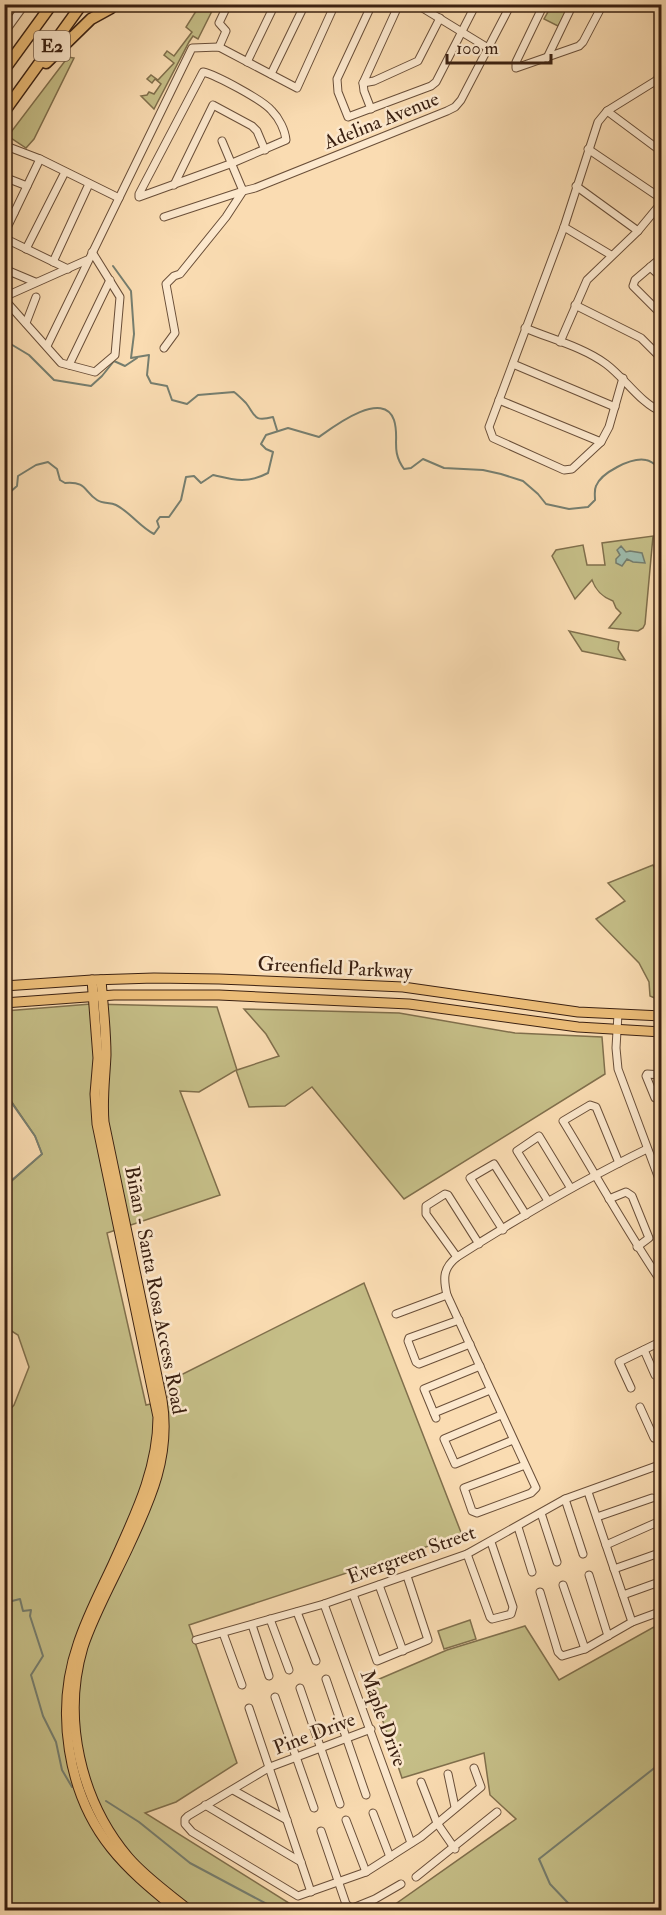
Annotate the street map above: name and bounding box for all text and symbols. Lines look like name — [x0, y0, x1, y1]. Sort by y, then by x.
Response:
scale bar — [447, 27, 550, 65]
road number: E2 — [34, 31, 70, 61]
text: 100 m — [456, 37, 499, 60]
street label: Adelina Avenue — [319, 86, 442, 155]
street label: Greenfield Parkway — [257, 951, 414, 984]
street label: Biñan - Santa Rosa Access Road — [119, 1164, 192, 1417]
street label: Evergreen Street — [344, 1519, 479, 1589]
street label: Maple Drive — [354, 1667, 413, 1770]
street label: Pine Drive — [270, 1706, 359, 1760]

